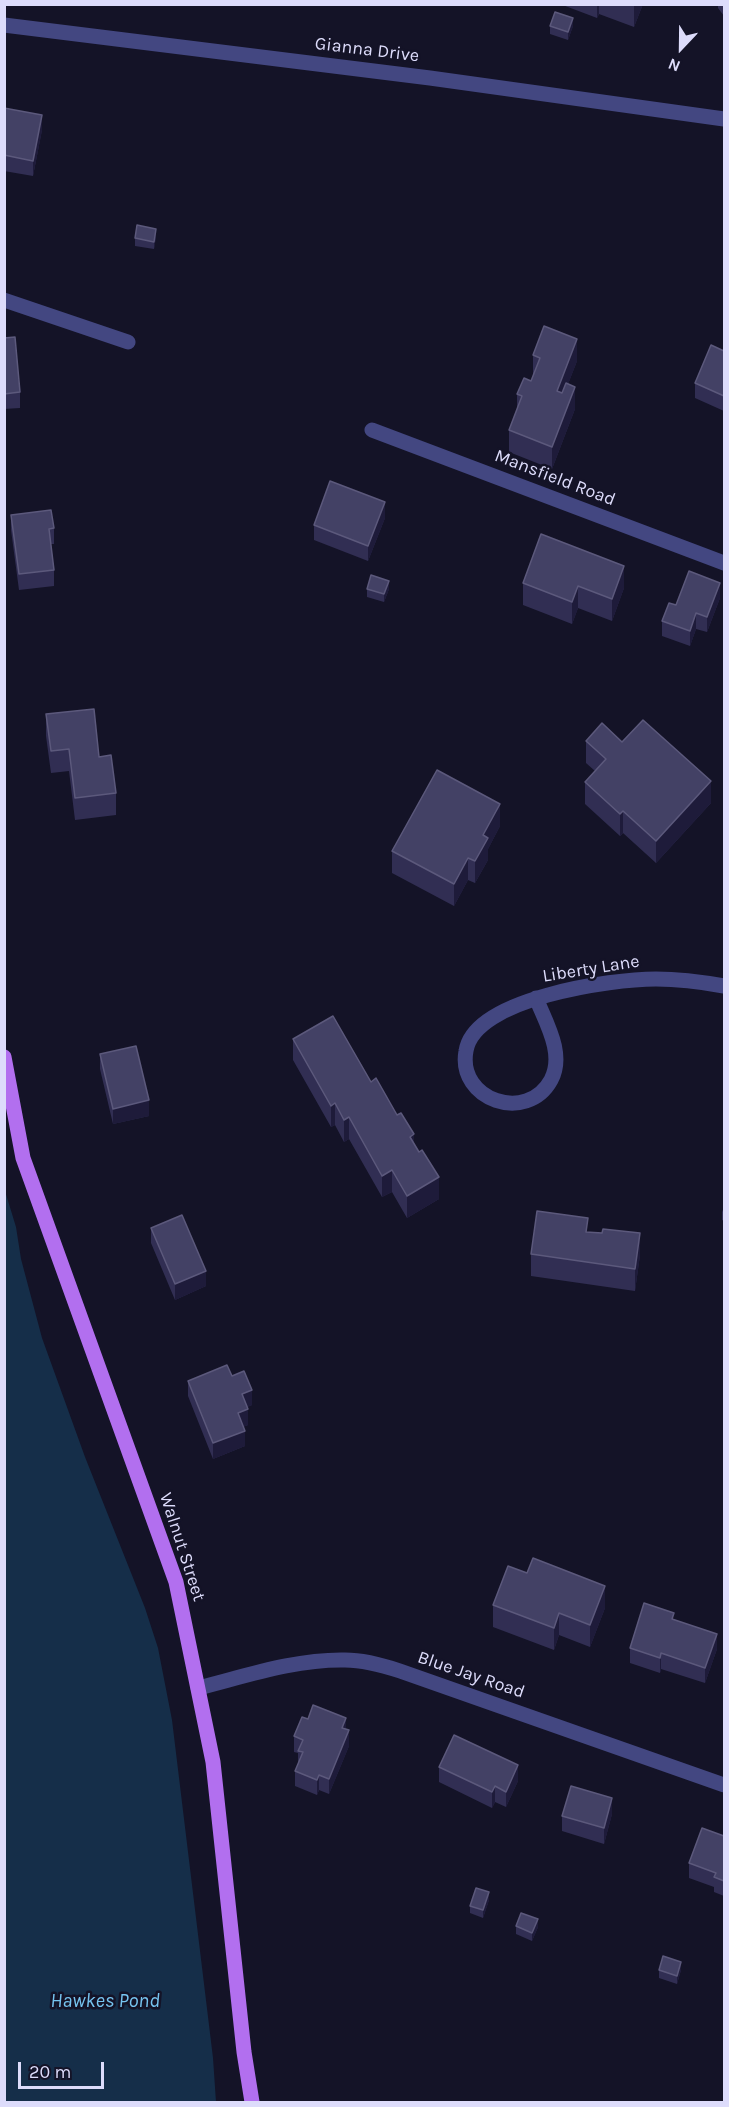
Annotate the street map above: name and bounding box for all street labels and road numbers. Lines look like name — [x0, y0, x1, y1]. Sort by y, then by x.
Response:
street label: Gianna Drive — [314, 33, 420, 67]
street label: Mansfield Road — [492, 445, 618, 511]
street label: Liberty Lane — [541, 951, 641, 987]
street label: Walnut Street — [154, 1490, 210, 1604]
street label: Blue Jay Road — [415, 1647, 527, 1703]

